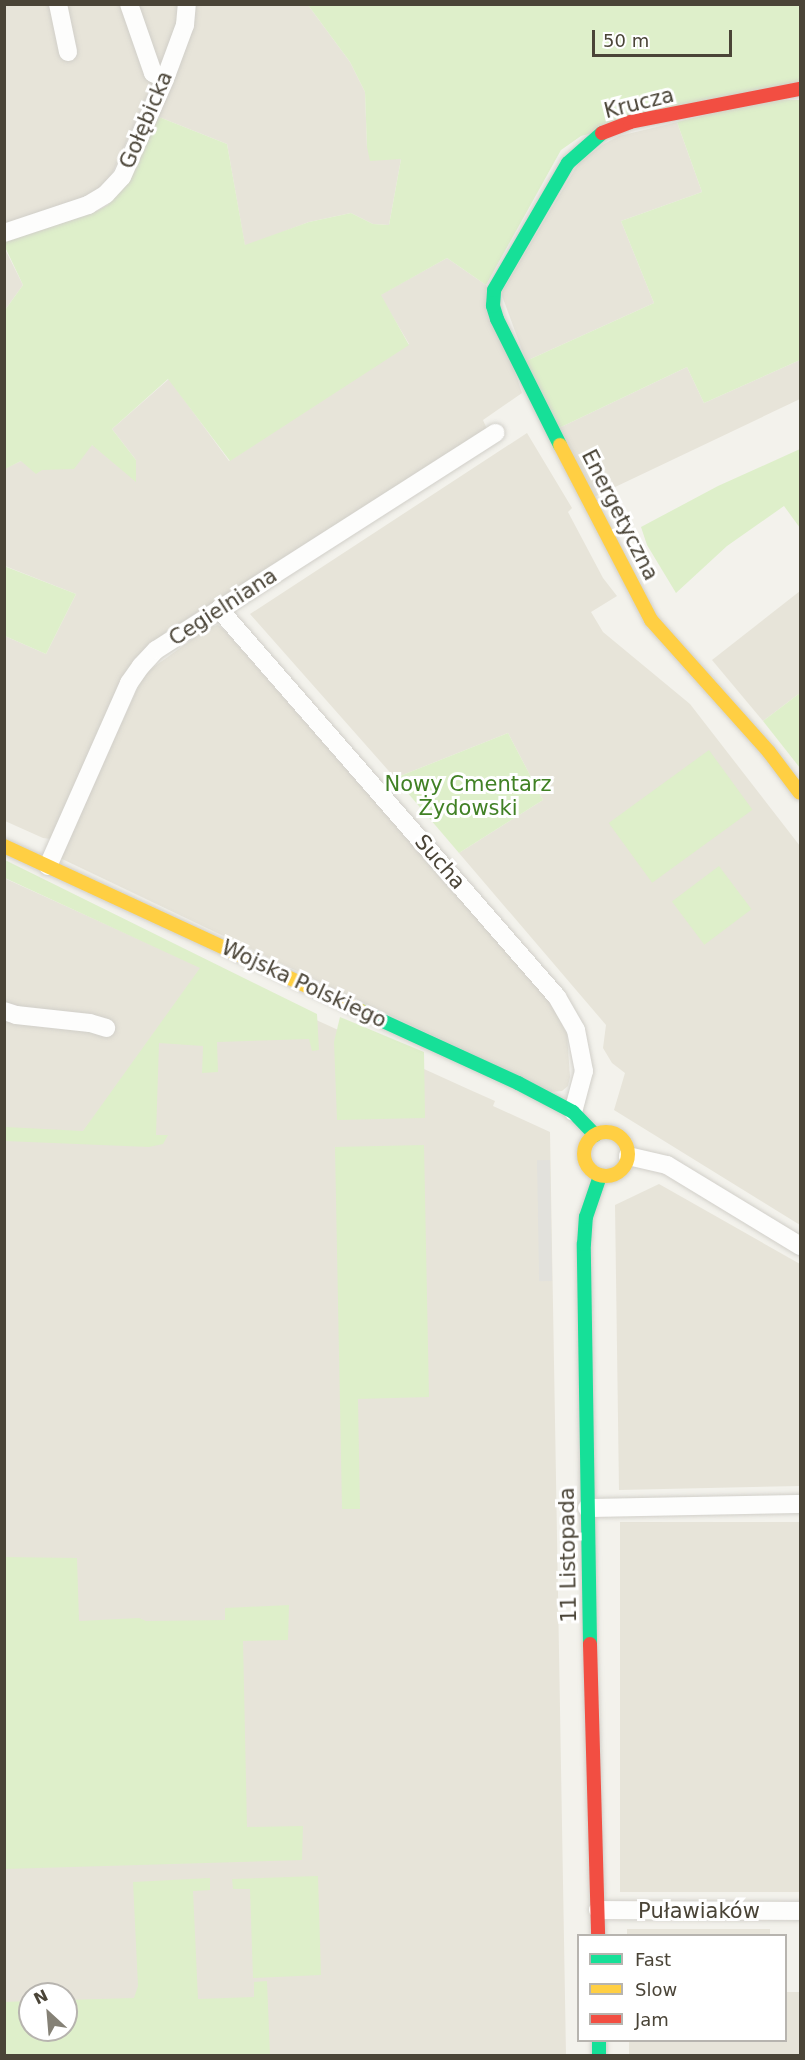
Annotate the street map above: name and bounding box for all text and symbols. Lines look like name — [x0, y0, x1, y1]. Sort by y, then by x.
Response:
scale bar — [595, 18, 734, 56]
text: 50 m — [603, 30, 649, 51]
street label: Gołębicka — [114, 67, 178, 173]
street label: Krucza — [601, 82, 677, 124]
street label: Energetyczna — [576, 445, 664, 585]
street label: Cegielniana — [164, 563, 282, 651]
park label: Nowy Cmentarz Żydowski — [385, 771, 551, 821]
street label: Sucha — [409, 829, 471, 895]
street label: Wojska Polskiego — [218, 935, 390, 1033]
street label: 11 Listopada — [554, 1487, 582, 1623]
street label: Puławiaków — [638, 1898, 760, 1924]
legend — [577, 1934, 787, 2042]
text: Fast — [635, 1949, 671, 1970]
text: Slow — [635, 1979, 677, 2000]
north arrow — [18, 1982, 78, 2042]
text: N — [31, 1986, 51, 2009]
text: Jam — [635, 2009, 669, 2030]

